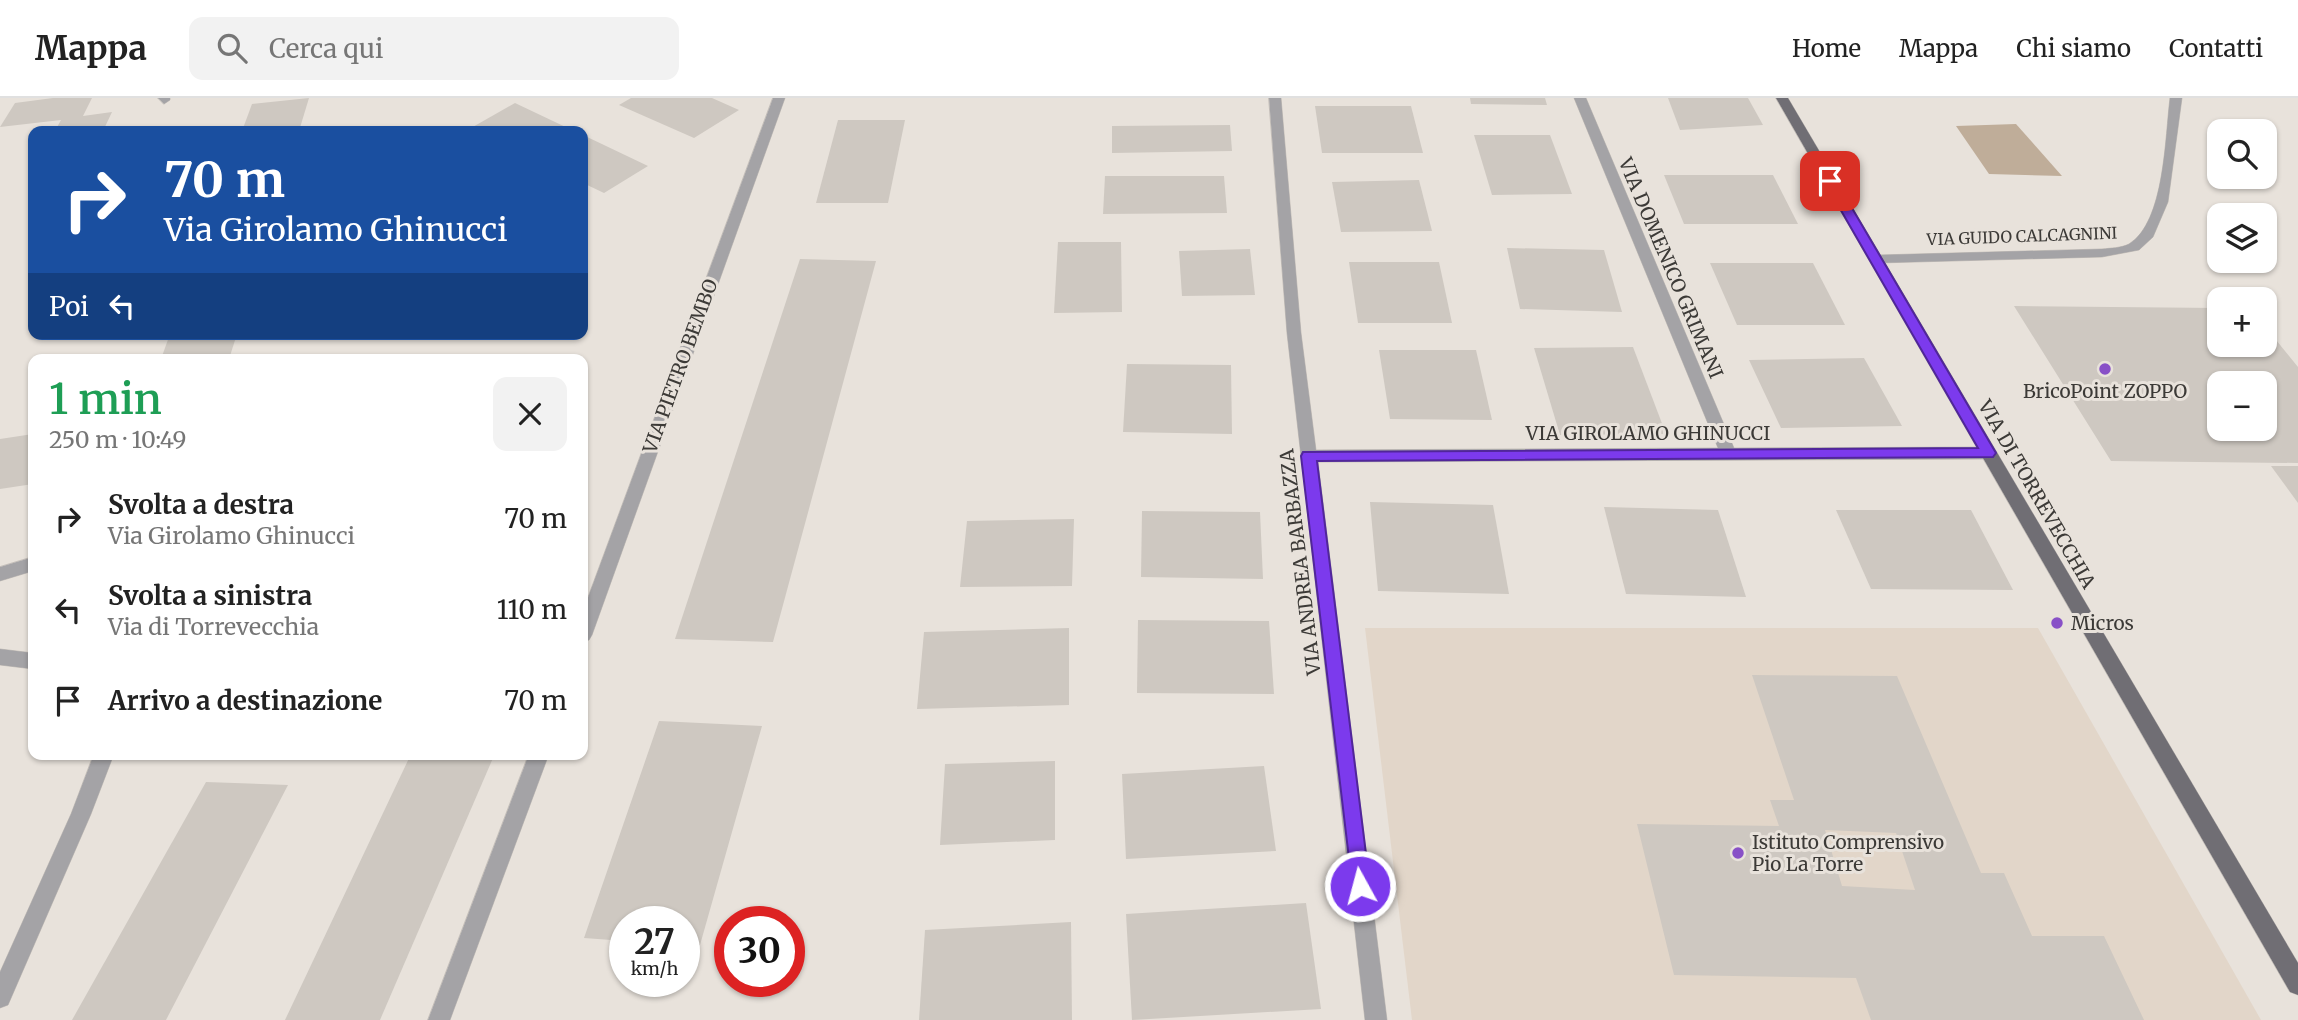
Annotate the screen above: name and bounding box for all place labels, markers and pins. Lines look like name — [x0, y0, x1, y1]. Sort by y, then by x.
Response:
pin — [1800, 151, 1860, 211]
marker: BricoPoint ZOPPO — [2097, 361, 2113, 377]
place label: BricoPoint ZOPPO — [2023, 379, 2187, 403]
place label: Micros — [2071, 611, 2134, 635]
marker: Micros — [2049, 615, 2065, 631]
place label: Istituto Comprensivo Pio La Torre — [1752, 830, 1944, 876]
marker: Istituto Comprensivo Pio La Torre — [1730, 845, 1746, 861]

